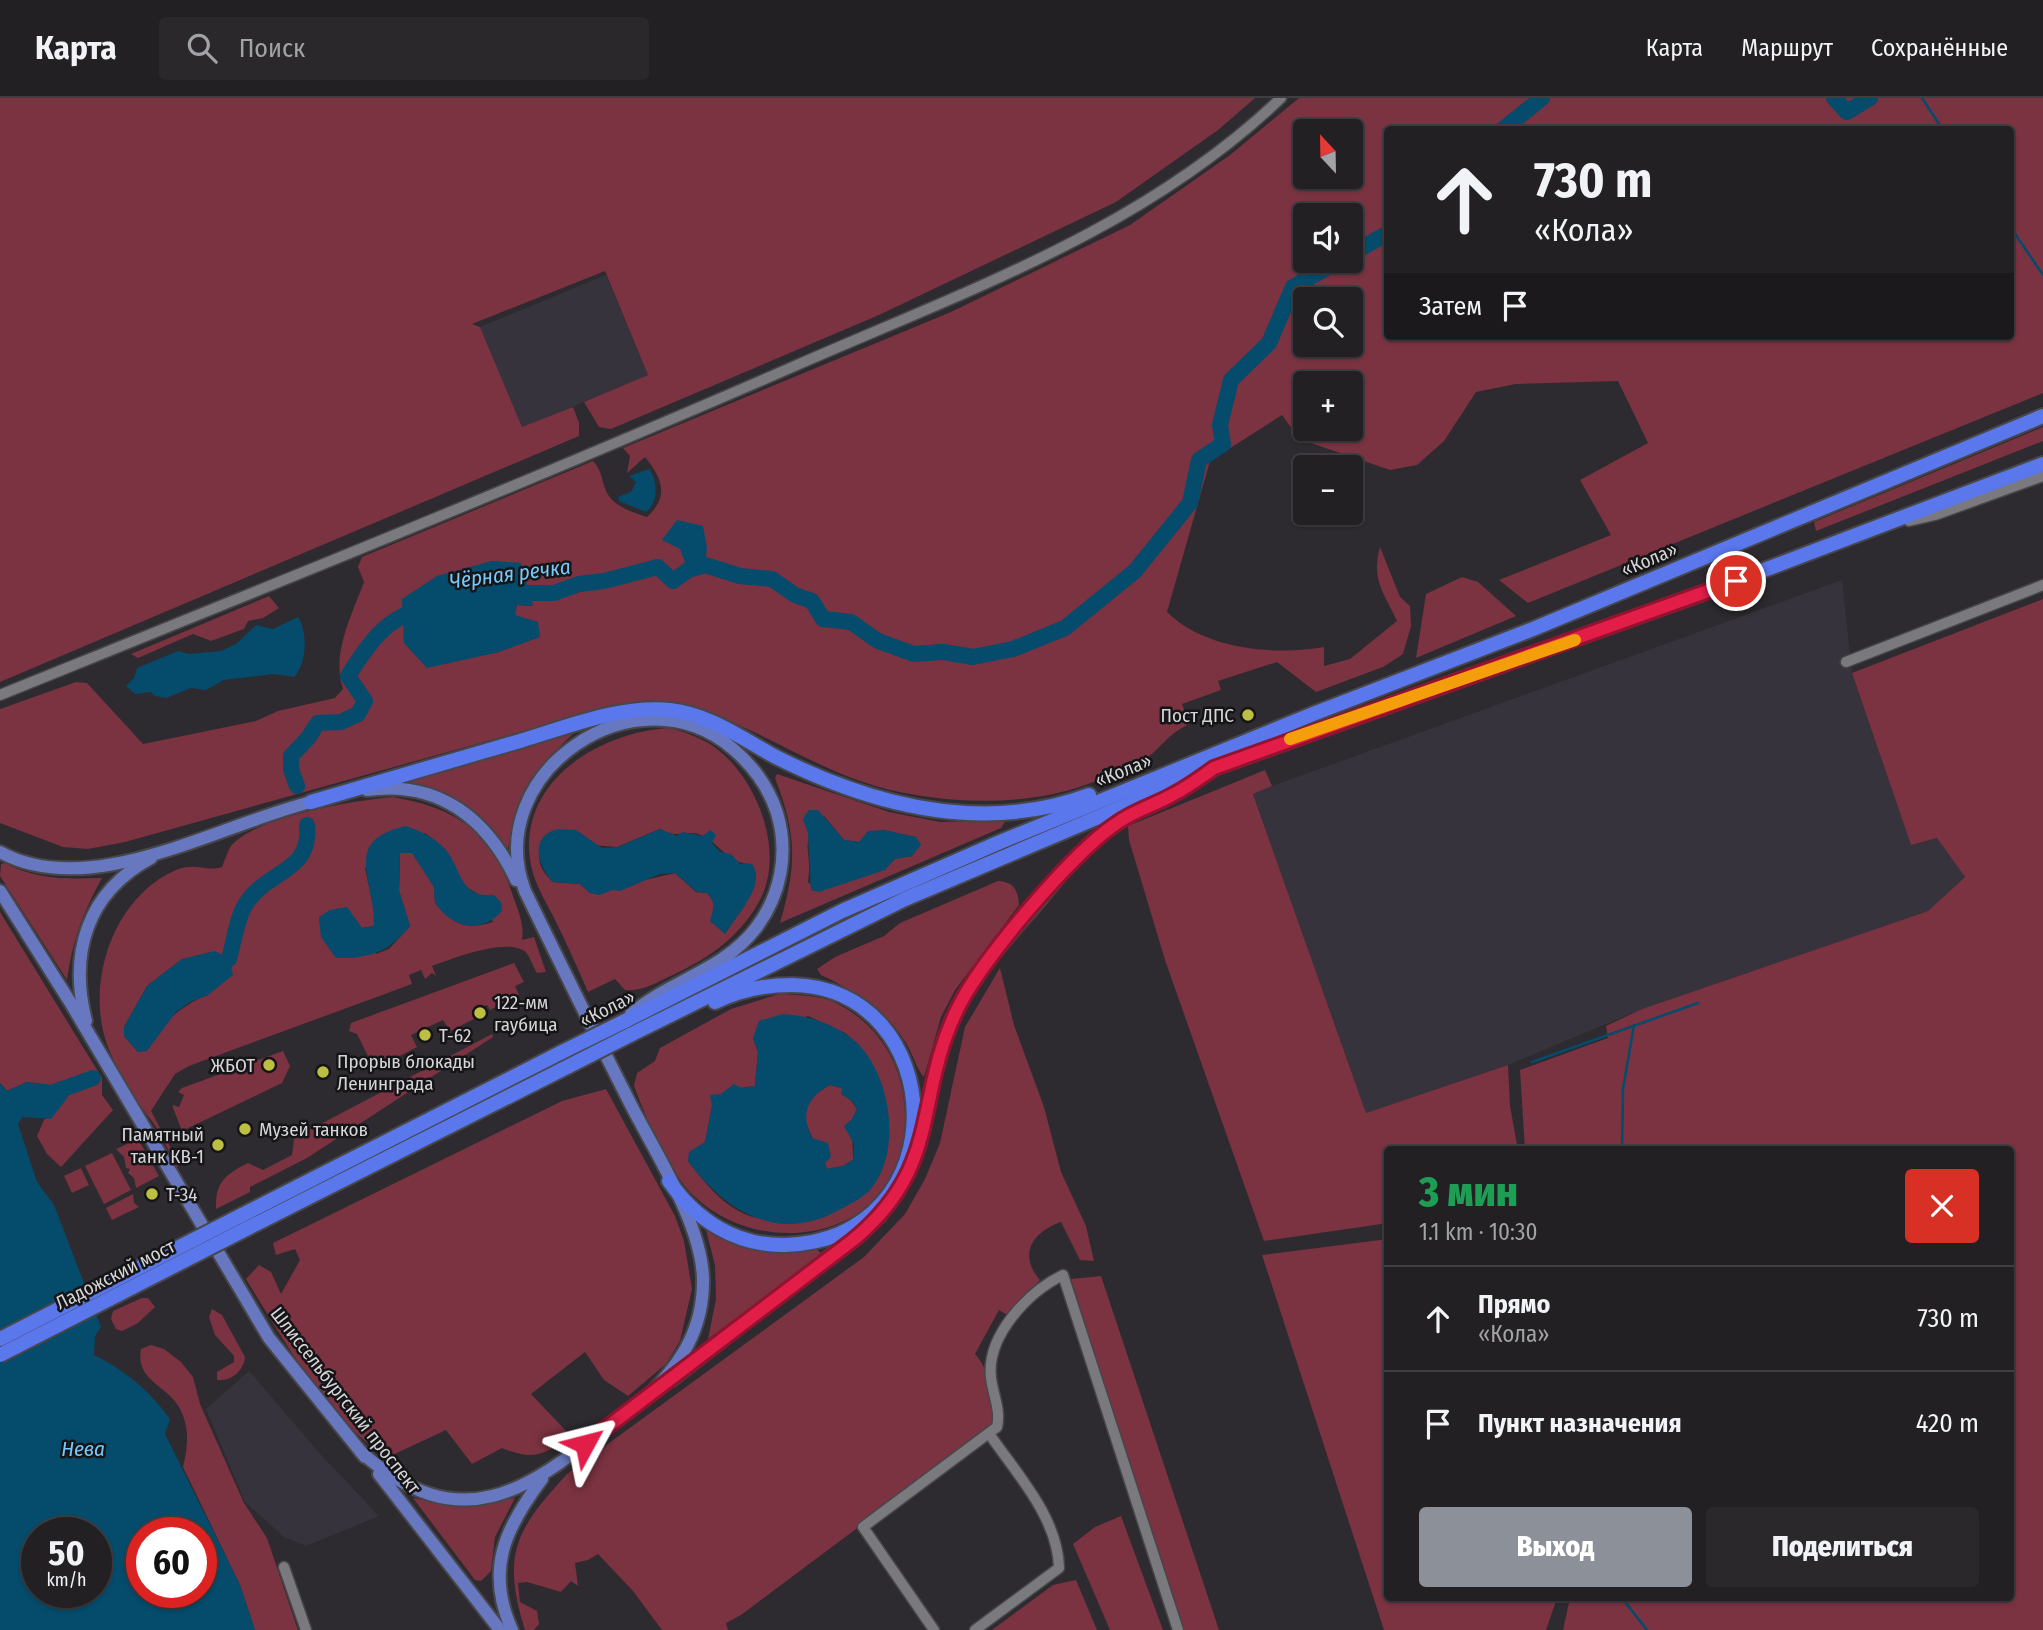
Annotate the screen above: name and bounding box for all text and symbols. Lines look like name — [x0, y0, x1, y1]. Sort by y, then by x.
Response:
search box — [159, 17, 649, 80]
text: Карта — [35, 28, 117, 68]
icon: search — [183, 29, 221, 67]
text: Поиск — [239, 33, 305, 64]
text: Карта — [1646, 34, 1703, 62]
text: Маршрут — [1741, 34, 1833, 62]
text: Сохранённые — [1871, 34, 2008, 62]
north arrow — [1293, 119, 1363, 189]
map controls — [1293, 119, 1363, 525]
text: 730 m — [1534, 151, 1652, 210]
icon: ahead — [1419, 154, 1510, 245]
button: sound — [1293, 203, 1363, 273]
text: «Кола» — [1534, 211, 1634, 249]
button: search — [1293, 287, 1363, 357]
icon: arrive — [1496, 287, 1534, 325]
text: Затем — [1419, 291, 1482, 322]
button: + — [1293, 371, 1363, 441]
button: − — [1293, 455, 1363, 525]
street label: «Кола» — [1617, 537, 1681, 582]
pin — [1706, 551, 1766, 611]
water label: Чёрная речка — [448, 554, 572, 594]
icon: arrive — [1717, 562, 1755, 600]
place label: Пост ДПС — [1161, 704, 1234, 727]
marker: Пост ДПС — [1240, 707, 1256, 723]
street label: «Кола» — [1091, 749, 1155, 792]
street label: «Кола» — [576, 985, 639, 1032]
place label: 122-мм гаубица — [494, 991, 558, 1036]
marker: 122-мм гаубица — [472, 1005, 488, 1021]
place label: Т-62 — [439, 1024, 472, 1047]
marker: Т-62 — [417, 1027, 433, 1043]
place label: Прорыв блокады Ленинграда — [337, 1050, 475, 1095]
place label: ЖБОТ — [211, 1054, 255, 1077]
marker: ЖБОТ — [261, 1057, 277, 1073]
marker: Прорыв блокады Ленинграда — [315, 1064, 331, 1080]
place label: Музей танков — [259, 1118, 368, 1141]
marker: Музей танков — [237, 1121, 253, 1137]
place label: Памятный танк КВ-1 — [122, 1123, 204, 1168]
marker: Памятный танк КВ-1 — [210, 1137, 226, 1153]
text: 3 мин — [1419, 1167, 1518, 1217]
button: close — [1905, 1169, 1979, 1243]
place label: Т-34 — [166, 1183, 197, 1206]
marker: Т-34 — [144, 1186, 160, 1202]
text: 1.1 km · 10:30 — [1419, 1218, 1537, 1246]
street label: Ладожский мост — [52, 1234, 179, 1314]
text: Прямо — [1478, 1289, 1550, 1320]
icon: ahead — [1419, 1300, 1457, 1338]
street label: Шлиссельбургский проспект — [266, 1302, 426, 1498]
text: 730 m — [1917, 1303, 1979, 1334]
text: «Кола» — [1478, 1320, 1550, 1348]
icon: arrive — [1419, 1405, 1457, 1443]
position arrow — [548, 1407, 622, 1481]
text: Пункт назначения — [1478, 1408, 1682, 1439]
text: 420 m — [1916, 1408, 1979, 1439]
water label: Нева — [61, 1436, 105, 1462]
button: Выход — [1419, 1507, 1692, 1587]
button: Поделиться — [1706, 1507, 1979, 1587]
speed limit sign: 60 — [126, 1517, 217, 1608]
text: 50 — [48, 1532, 85, 1574]
text: km/h — [46, 1569, 87, 1591]

